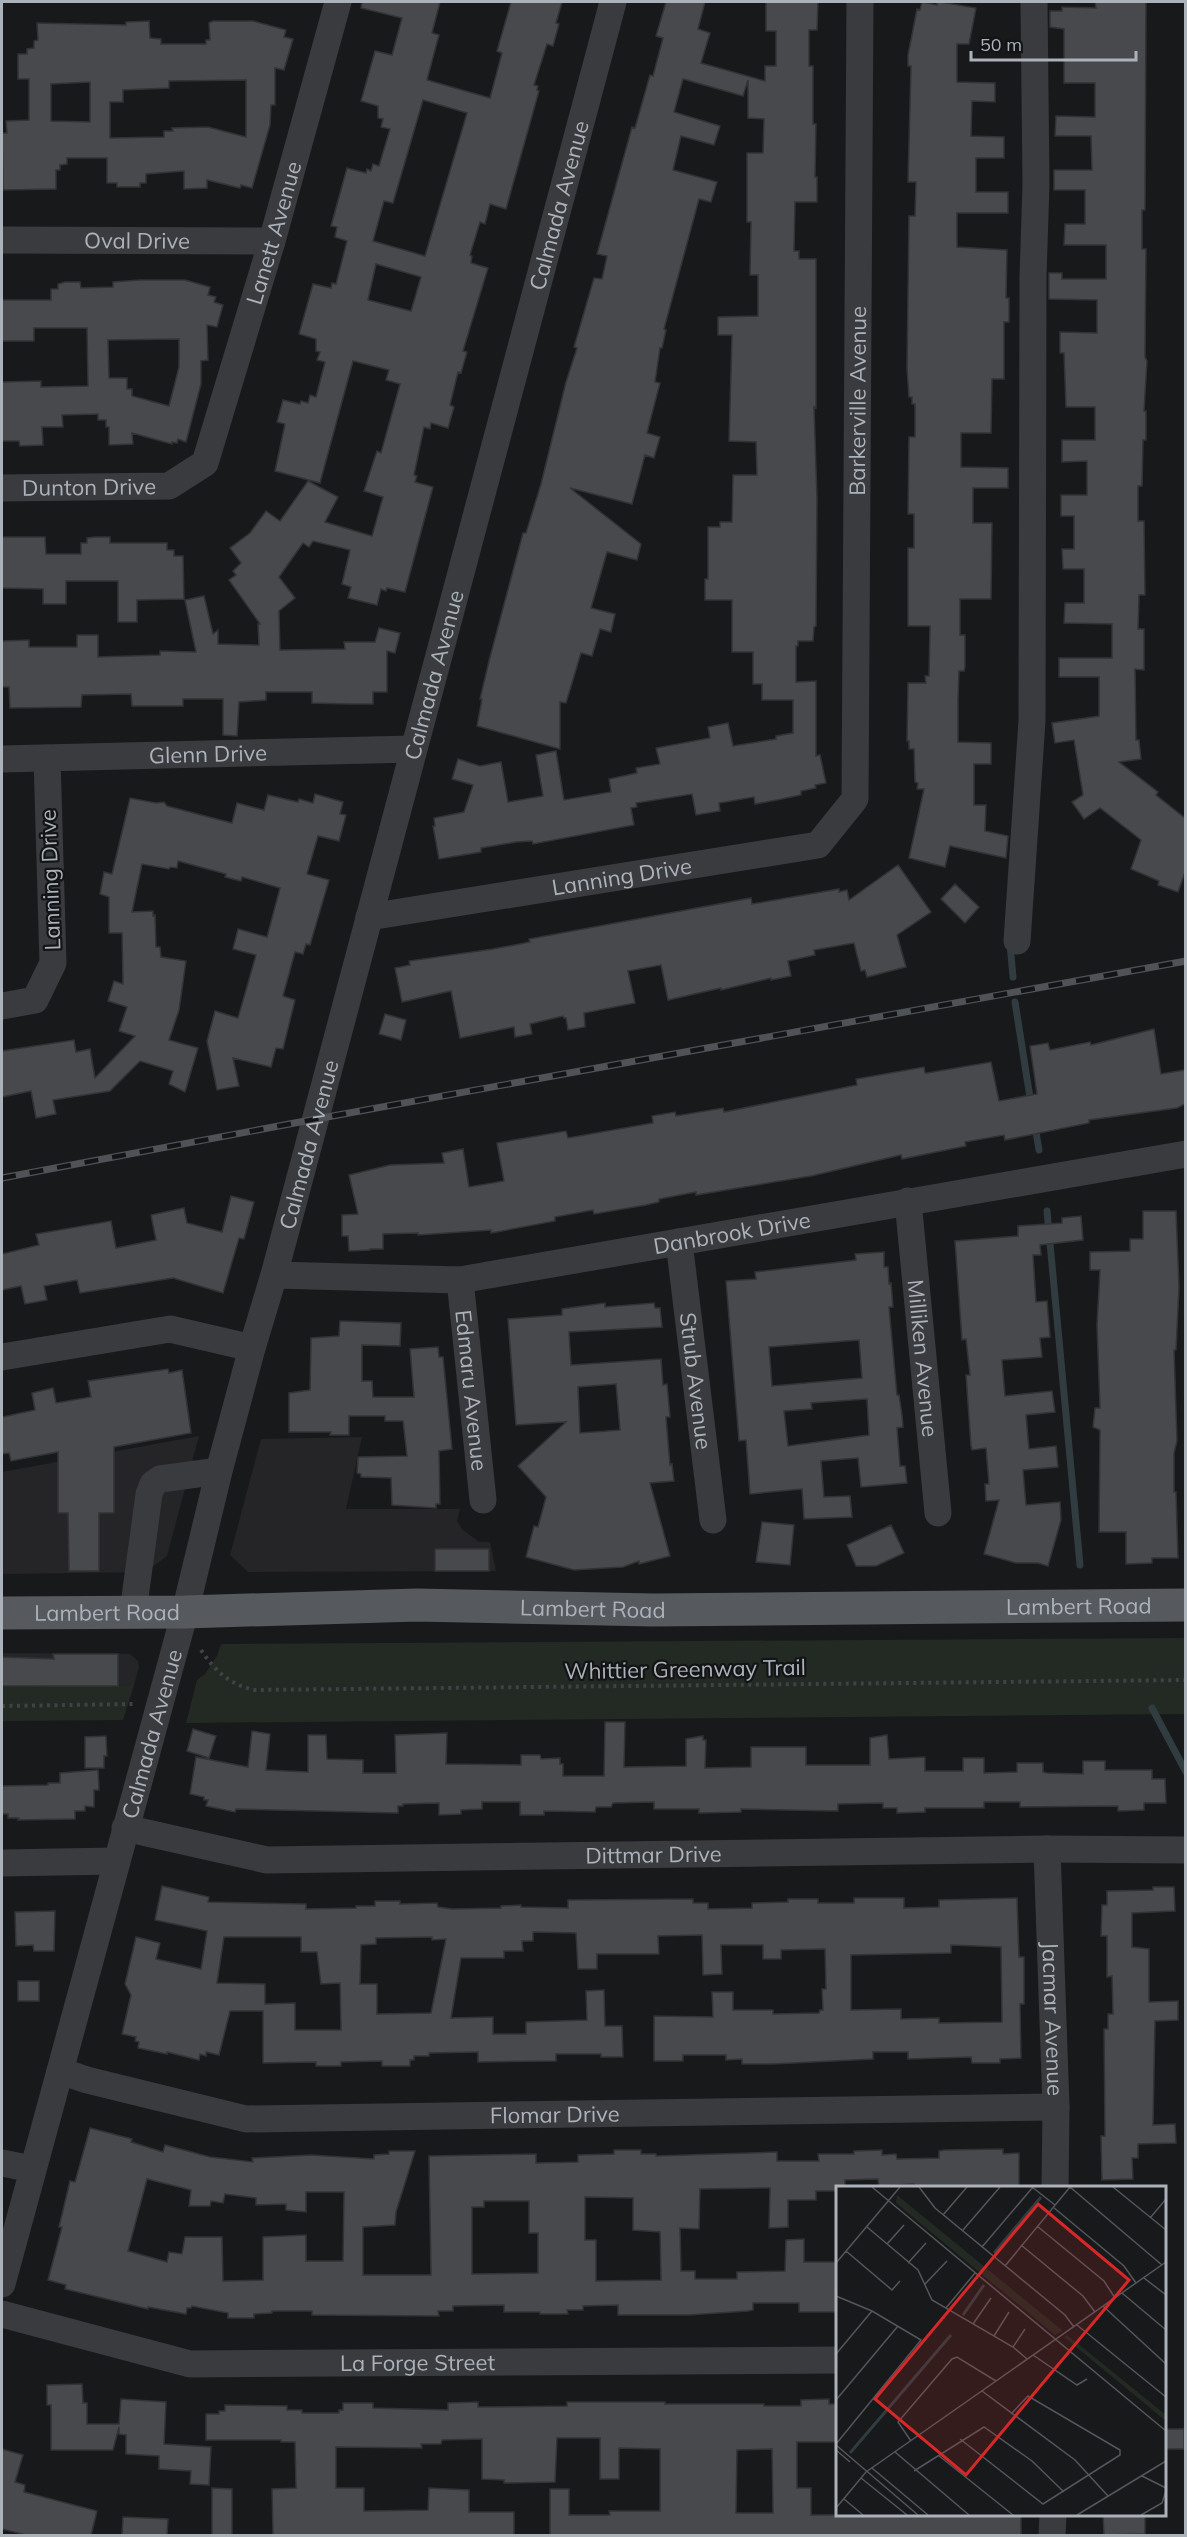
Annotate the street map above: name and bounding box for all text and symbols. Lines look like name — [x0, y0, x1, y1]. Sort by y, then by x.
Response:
scale bar — [971, 24, 1136, 62]
text: 50 m — [980, 33, 1022, 56]
street label: Calmada Avenue — [523, 117, 595, 293]
street label: Lanett Avenue — [240, 158, 307, 308]
street label: Oval Drive — [84, 226, 190, 255]
street label: Barkerville Avenue — [843, 306, 872, 496]
street label: Dunton Drive — [22, 472, 156, 502]
street label: Calmada Avenue — [398, 587, 470, 763]
street label: Glenn Drive — [149, 739, 267, 769]
street label: Lanning Drive — [34, 809, 66, 951]
street label: Lanning Drive — [550, 851, 694, 901]
street label: Calmada Avenue — [273, 1057, 345, 1233]
street label: Danbrook Drive — [651, 1205, 813, 1260]
street label: Milliken Avenue — [902, 1278, 945, 1438]
street label: Edmaru Avenue — [449, 1309, 494, 1472]
street label: Strub Avenue — [674, 1311, 718, 1451]
street label: Lambert Road — [1006, 1591, 1152, 1621]
street label: Lambert Road — [520, 1593, 666, 1624]
street label: Lambert Road — [34, 1598, 180, 1627]
street label: Calmada Avenue — [115, 1646, 188, 1822]
street label: Whittier Greenway Trail — [564, 1653, 806, 1685]
street label: Dittmar Drive — [585, 1840, 722, 1870]
street label: Jacmar Avenue — [1036, 1941, 1070, 2096]
street label: Flomar Drive — [490, 2099, 620, 2129]
inset map — [836, 2186, 1166, 2516]
street label: La Forge Street — [340, 2348, 495, 2377]

